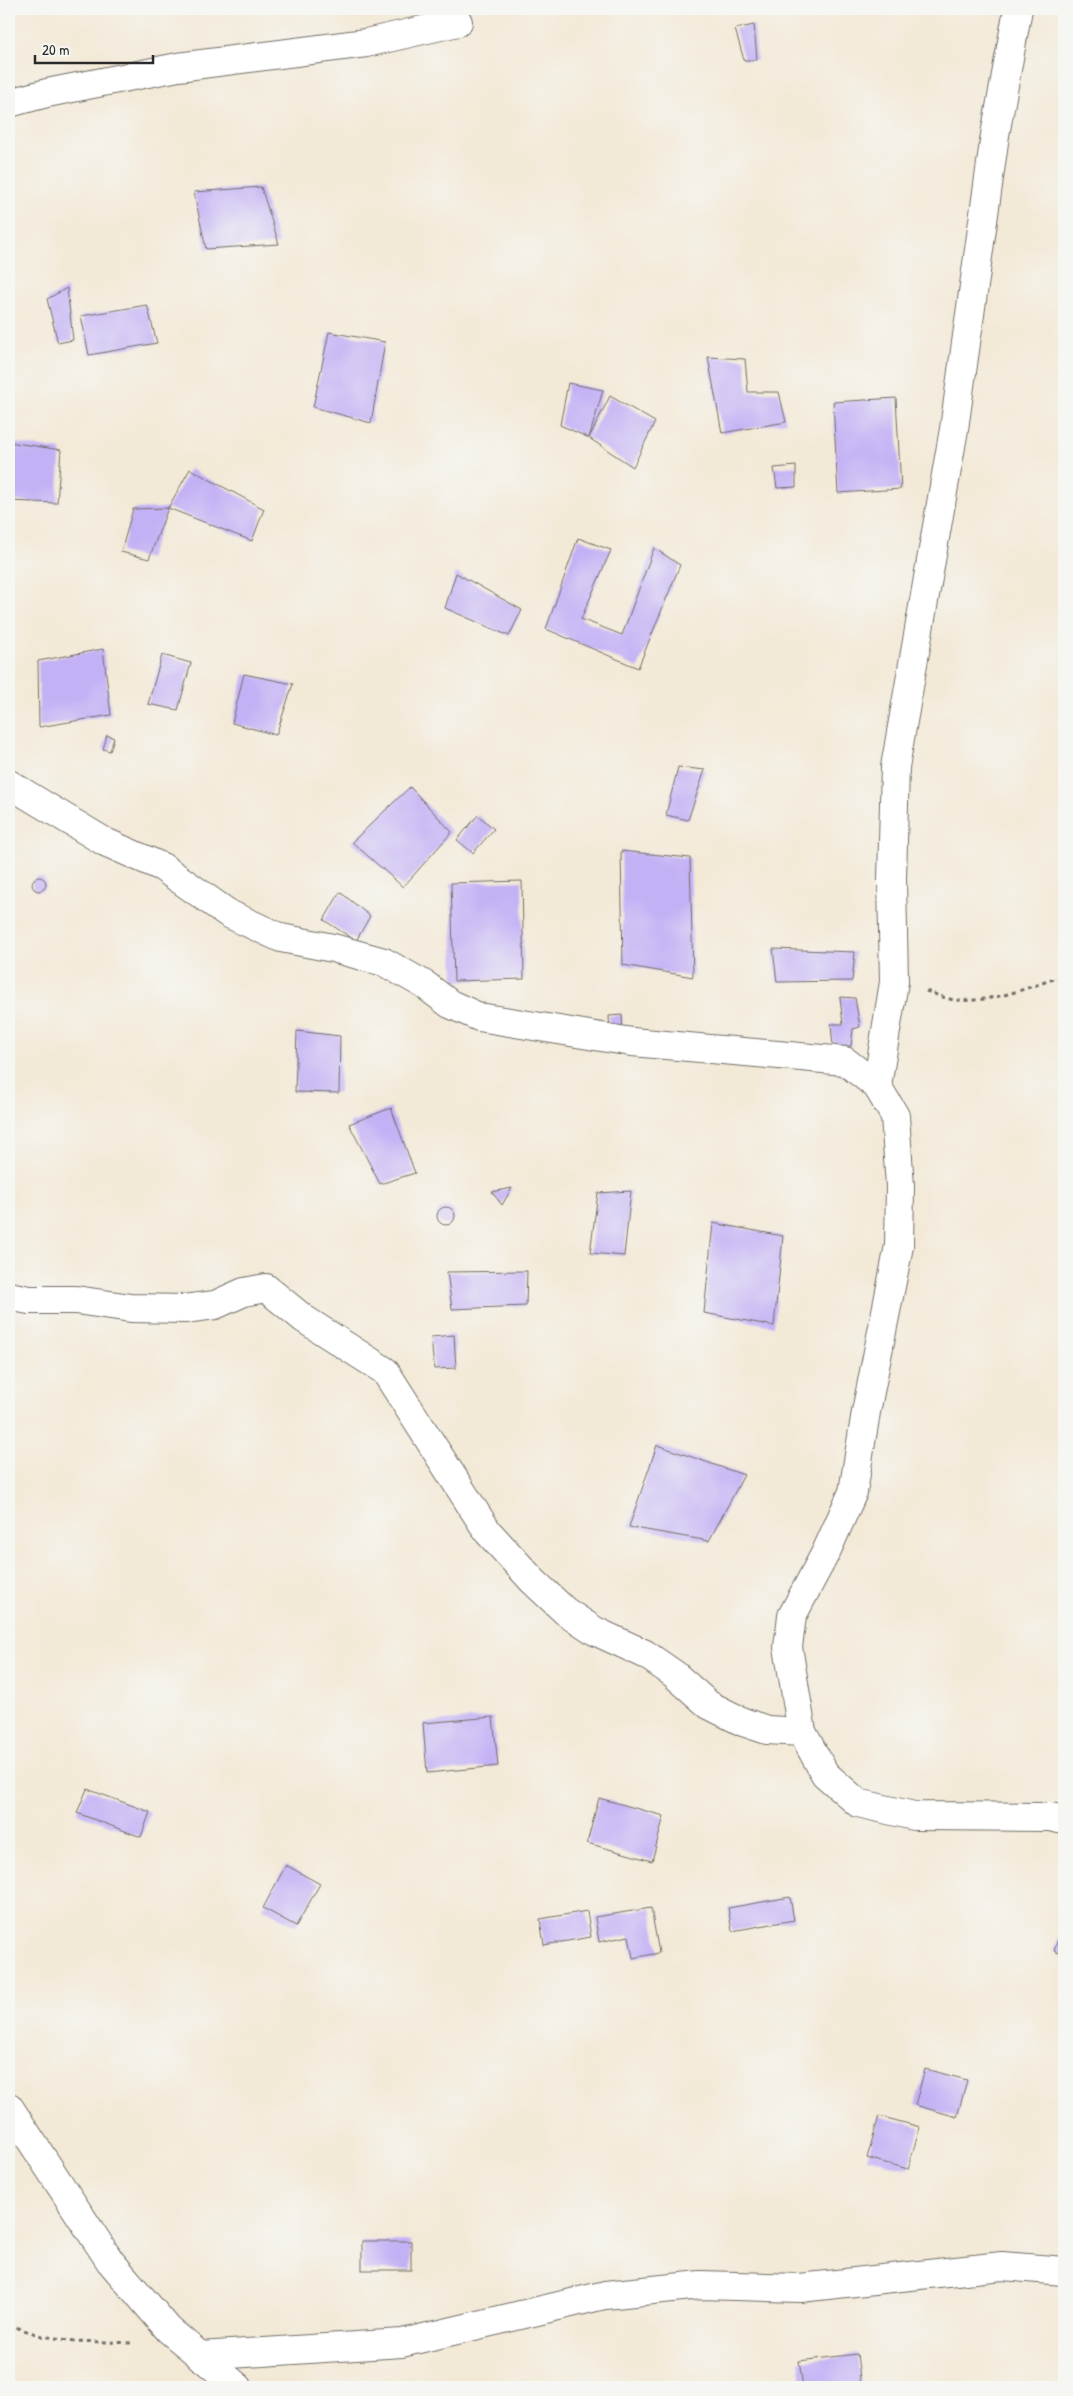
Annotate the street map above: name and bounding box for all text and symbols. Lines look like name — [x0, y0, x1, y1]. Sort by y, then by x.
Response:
scale bar — [35, 32, 152, 64]
text: 20 m — [42, 39, 69, 60]

